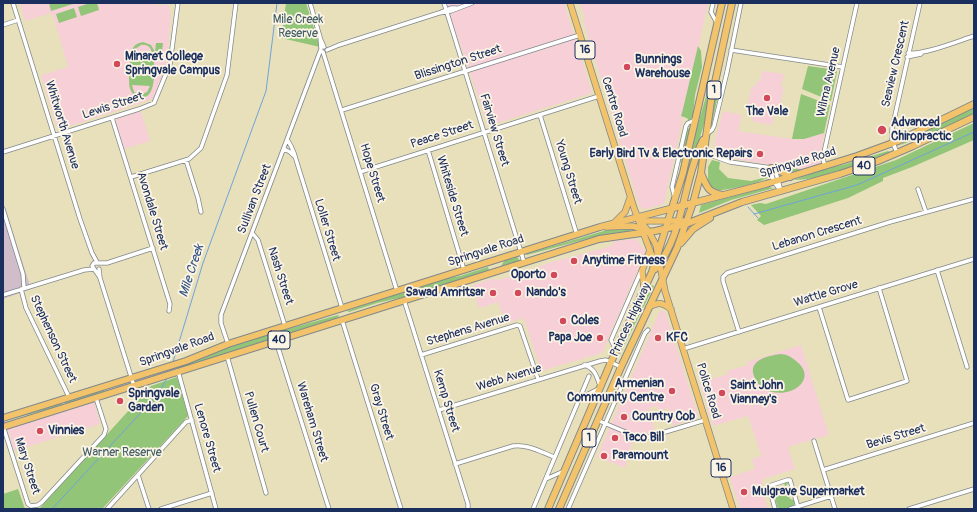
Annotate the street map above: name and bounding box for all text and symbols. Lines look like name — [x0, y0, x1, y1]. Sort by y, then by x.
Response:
park label: Mile Creek Reserve — [273, 13, 323, 41]
street label: Seaview Crescent — [879, 19, 913, 109]
road number: 16 — [575, 41, 595, 59]
street label: Blissington Street — [413, 42, 503, 84]
street label: Wilma Avenue — [814, 46, 844, 118]
place label: Minaret College Springvale Campus — [125, 50, 220, 78]
place label: Bunnings Warehouse — [635, 53, 690, 81]
marker: Minaret College Springvale Campus — [112, 59, 122, 69]
marker: Bunnings Warehouse — [622, 62, 632, 72]
street label: Centre Road — [598, 75, 630, 139]
street label: Whitworth Avenue — [42, 79, 82, 171]
road number: 1 — [707, 81, 721, 99]
street label: Lewis Street — [81, 89, 145, 123]
street label: Fairview Street — [476, 92, 512, 168]
marker: The Vale — [762, 93, 772, 103]
place label: The Vale — [746, 105, 788, 119]
place label: Advanced Chiropractic — [891, 116, 952, 144]
street label: Peace Street — [409, 118, 475, 152]
marker: Advanced Chiropractic — [876, 124, 888, 136]
street label: Young Street — [551, 138, 585, 206]
street label: Hope Street — [356, 142, 388, 204]
street label: Springvale Road — [758, 145, 838, 181]
place label: Early Bird Tv & Electronic Repairs — [590, 147, 752, 161]
marker: Early Bird Tv & Electronic Repairs — [755, 149, 765, 159]
street label: Whiteside Street — [433, 154, 471, 238]
road number: 40 — [853, 157, 875, 175]
street label: Sullivan Street — [235, 162, 275, 236]
street label: Avondale Street — [133, 170, 171, 252]
street label: Loller Street — [311, 197, 343, 263]
street label: Lebanon Crescent — [771, 214, 863, 254]
street label: Springvale Road — [446, 232, 526, 270]
water label: Mile Creek — [176, 243, 208, 299]
street label: Nash Street — [264, 245, 296, 307]
place label: Anytime Fitness — [582, 254, 665, 268]
marker: Anytime Fitness — [569, 256, 579, 266]
place label: Oporto — [511, 268, 546, 282]
marker: Oporto — [549, 270, 559, 280]
street label: Wattle Grove — [792, 277, 860, 311]
street label: Princes Highway — [608, 281, 654, 359]
place label: Sawad Amritsar — [406, 286, 485, 300]
place label: Nando's — [526, 286, 566, 300]
marker: Sawad Amritsar — [488, 288, 498, 298]
marker: Nando's — [513, 288, 523, 298]
street label: Stephenson Street — [26, 293, 80, 385]
street label: Stephens Avenue — [425, 311, 511, 349]
place label: Coles — [571, 314, 599, 328]
marker: Coles — [558, 316, 568, 326]
street label: Springvale Road — [137, 330, 217, 370]
road number: 40 — [268, 331, 290, 349]
place label: Papa Joe — [548, 331, 592, 345]
place label: KFC — [666, 331, 688, 345]
marker: Papa Joe — [595, 333, 605, 343]
marker: KFC — [653, 333, 663, 343]
street label: Webb Avenue — [475, 361, 543, 395]
street label: Police Road — [693, 361, 723, 421]
street label: Kemp Street — [430, 368, 462, 434]
place label: Armenian Community Centre — [567, 377, 664, 405]
place label: Saint John Vianney's — [730, 379, 783, 407]
street label: Wareham Street — [293, 380, 331, 464]
street label: Gray Street — [366, 382, 396, 442]
marker: Armenian Community Centre — [667, 386, 677, 396]
place label: Springvale Garden — [128, 387, 180, 415]
marker: Saint John Vianney's — [717, 388, 727, 398]
street label: Pullen Court — [240, 390, 272, 454]
marker: Springvale Garden — [115, 396, 125, 406]
street label: Lenore Street — [190, 402, 224, 474]
place label: Country Cob — [632, 410, 695, 424]
marker: Country Cob — [619, 412, 629, 422]
street label: Bevis Street — [865, 421, 927, 453]
place label: Vinnies — [48, 424, 84, 438]
marker: Vinnies — [35, 426, 45, 436]
road number: 1 — [582, 429, 596, 447]
place label: Taco Bill — [623, 431, 664, 445]
marker: Taco Bill — [610, 433, 620, 443]
street label: Mary Street — [11, 436, 43, 496]
park label: Warner Reserve — [82, 446, 162, 460]
place label: Paramount — [612, 449, 668, 463]
marker: Paramount — [599, 451, 609, 461]
road number: 16 — [711, 459, 731, 477]
place label: Mulgrave Supermarket — [752, 485, 865, 499]
marker: Mulgrave Supermarket — [739, 487, 749, 497]

